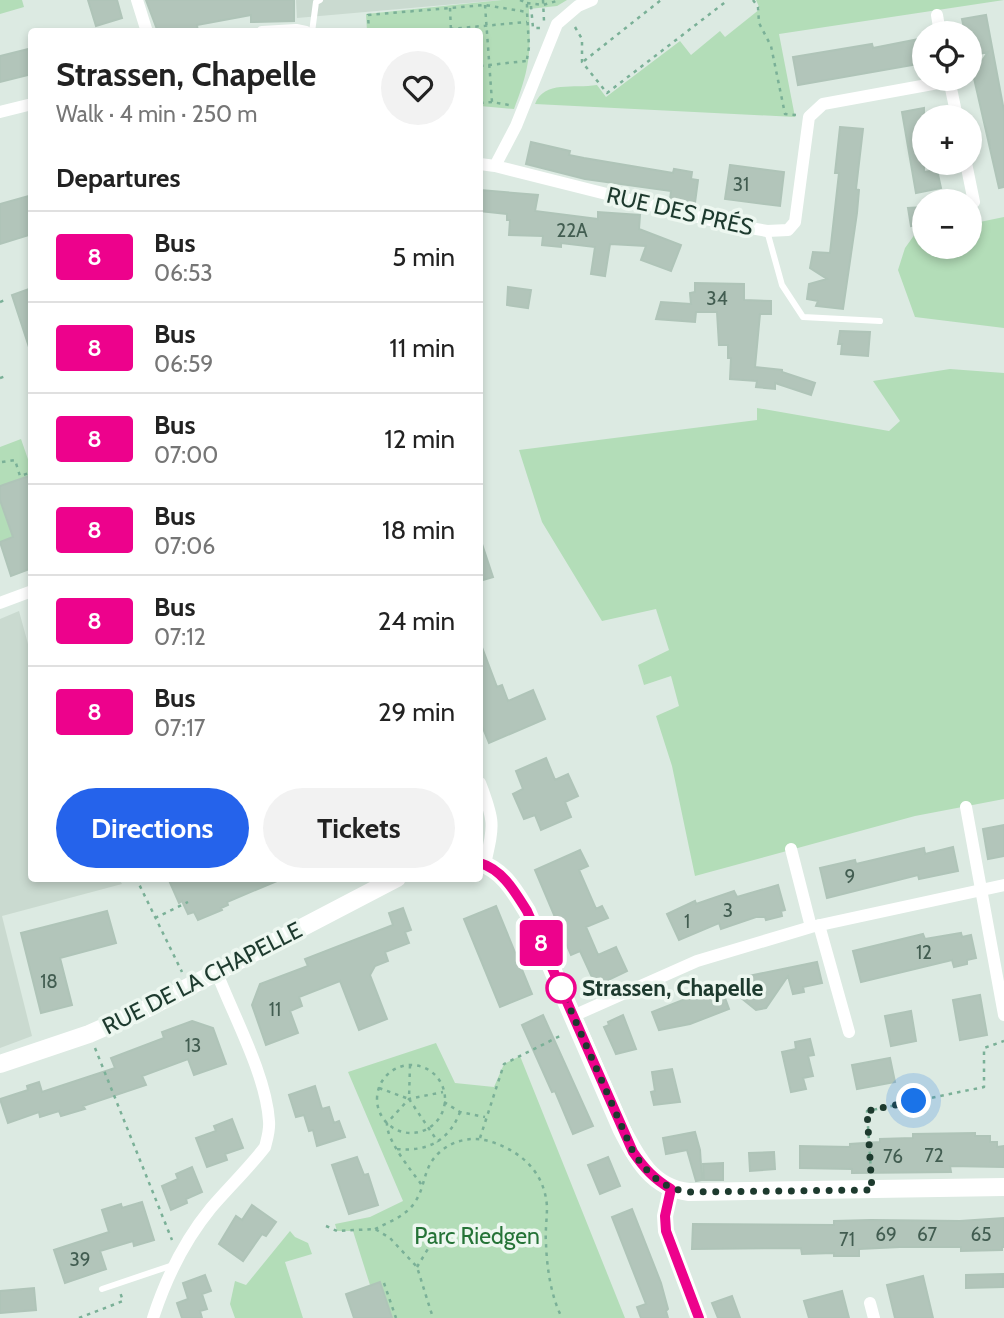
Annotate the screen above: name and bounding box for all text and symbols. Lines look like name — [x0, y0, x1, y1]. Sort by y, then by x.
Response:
map controls — [912, 21, 982, 259]
button: locate — [912, 21, 982, 91]
button: heart — [381, 51, 455, 125]
text: Strassen, Chapelle — [56, 54, 316, 94]
text: Walk · 4 min · 250 m — [56, 100, 258, 128]
button: + — [912, 105, 982, 175]
text: Departures — [56, 162, 180, 194]
house number: 31 — [733, 173, 749, 196]
street label: RUE DES PRÉS — [604, 180, 756, 241]
button: − — [912, 189, 982, 259]
house number: 22A — [556, 219, 588, 242]
text: Bus — [154, 227, 195, 259]
text: 5 min — [392, 241, 455, 273]
text: 8 — [87, 242, 102, 271]
text: 06:53 — [154, 259, 213, 287]
house number: 34 — [706, 287, 728, 310]
text: Bus — [154, 318, 195, 350]
text: 11 min — [389, 332, 455, 364]
text: 8 — [87, 333, 102, 362]
text: 06:59 — [154, 350, 213, 378]
text: Bus — [154, 409, 195, 441]
text: 12 min — [384, 423, 455, 455]
text: 8 — [87, 424, 102, 453]
text: 07:00 — [154, 441, 218, 469]
text: Bus — [154, 500, 195, 532]
text: 18 min — [382, 514, 455, 546]
text: 8 — [87, 515, 102, 544]
text: 07:06 — [154, 532, 215, 560]
text: Bus — [154, 591, 195, 623]
text: 24 min — [378, 605, 455, 637]
text: 8 — [87, 606, 102, 635]
text: 07:12 — [154, 623, 206, 651]
text: Bus — [154, 682, 195, 714]
text: 29 min — [378, 696, 455, 728]
text: 8 — [87, 697, 102, 726]
text: 07:17 — [154, 714, 205, 742]
button: Directions — [56, 788, 249, 868]
button: Tickets — [263, 788, 455, 868]
house number: 9 — [845, 865, 855, 888]
house number: 3 — [723, 899, 733, 922]
house number: 1 — [684, 910, 690, 933]
street label: RUE DE LA CHAPELLE — [98, 916, 306, 1040]
line badge: 8 — [518, 920, 564, 966]
text: 8 — [534, 928, 548, 957]
house number: 12 — [916, 941, 932, 964]
house number: 18 — [40, 970, 58, 993]
marker: Strassen, Chapelle — [546, 973, 576, 1003]
place label: Strassen, Chapelle — [582, 974, 764, 1002]
house number: 11 — [269, 998, 281, 1021]
house number: 13 — [185, 1034, 201, 1057]
your location — [896, 1083, 931, 1118]
house number: 72 — [924, 1144, 944, 1167]
house number: 76 — [883, 1145, 903, 1168]
park label: Parc Riedgen — [414, 1222, 540, 1250]
house number: 69 — [875, 1223, 897, 1246]
house number: 67 — [917, 1223, 938, 1246]
house number: 65 — [970, 1223, 992, 1246]
house number: 71 — [839, 1228, 855, 1251]
house number: 39 — [69, 1248, 91, 1271]

